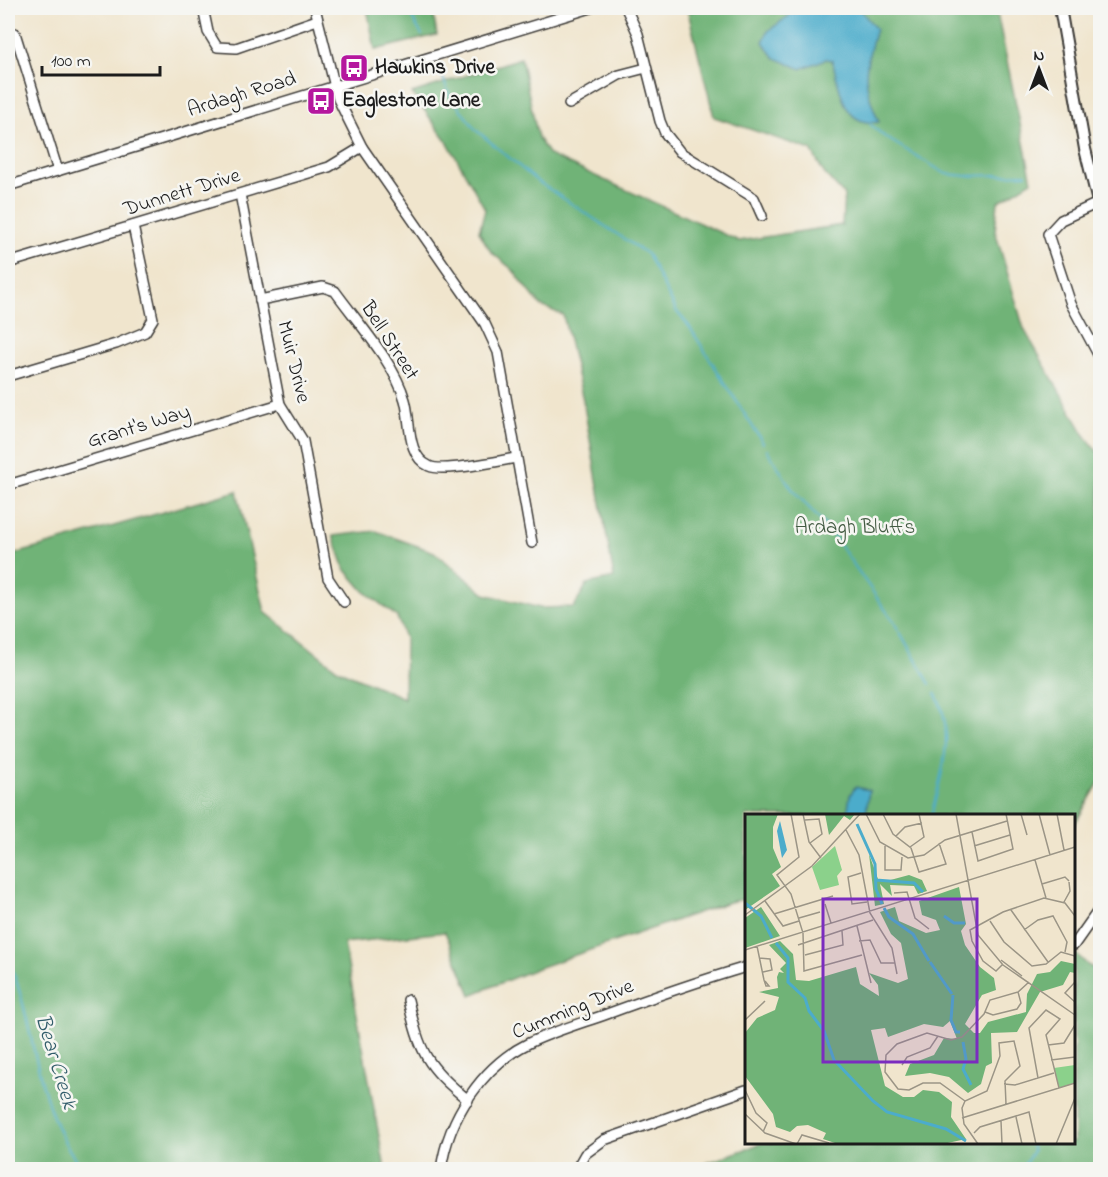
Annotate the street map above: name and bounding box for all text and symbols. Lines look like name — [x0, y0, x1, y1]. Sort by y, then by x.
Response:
scale bar — [42, 39, 160, 77]
north arrow — [1009, 39, 1069, 99]
text: N — [1034, 44, 1045, 68]
text: 100 m — [51, 49, 91, 75]
bus stop icon: Hawkins Drive — [338, 52, 370, 84]
place label: Hawkins Drive — [375, 53, 496, 83]
street label: Ardagh Road — [184, 64, 301, 128]
bus stop icon: Eaglestone Lane — [305, 85, 337, 117]
place label: Eaglestone Lane — [342, 86, 481, 118]
street label: Dunnett Drive — [119, 161, 245, 225]
street label: Bell Street — [352, 295, 426, 386]
street label: Muir Drive — [268, 318, 318, 407]
street label: Grant's Way — [84, 397, 195, 459]
park label: Ardagh Bluffs — [795, 513, 915, 545]
inset map — [745, 814, 1075, 1144]
street label: Cumming Drive — [508, 972, 640, 1050]
water label: Bear Creek — [26, 1011, 85, 1114]

